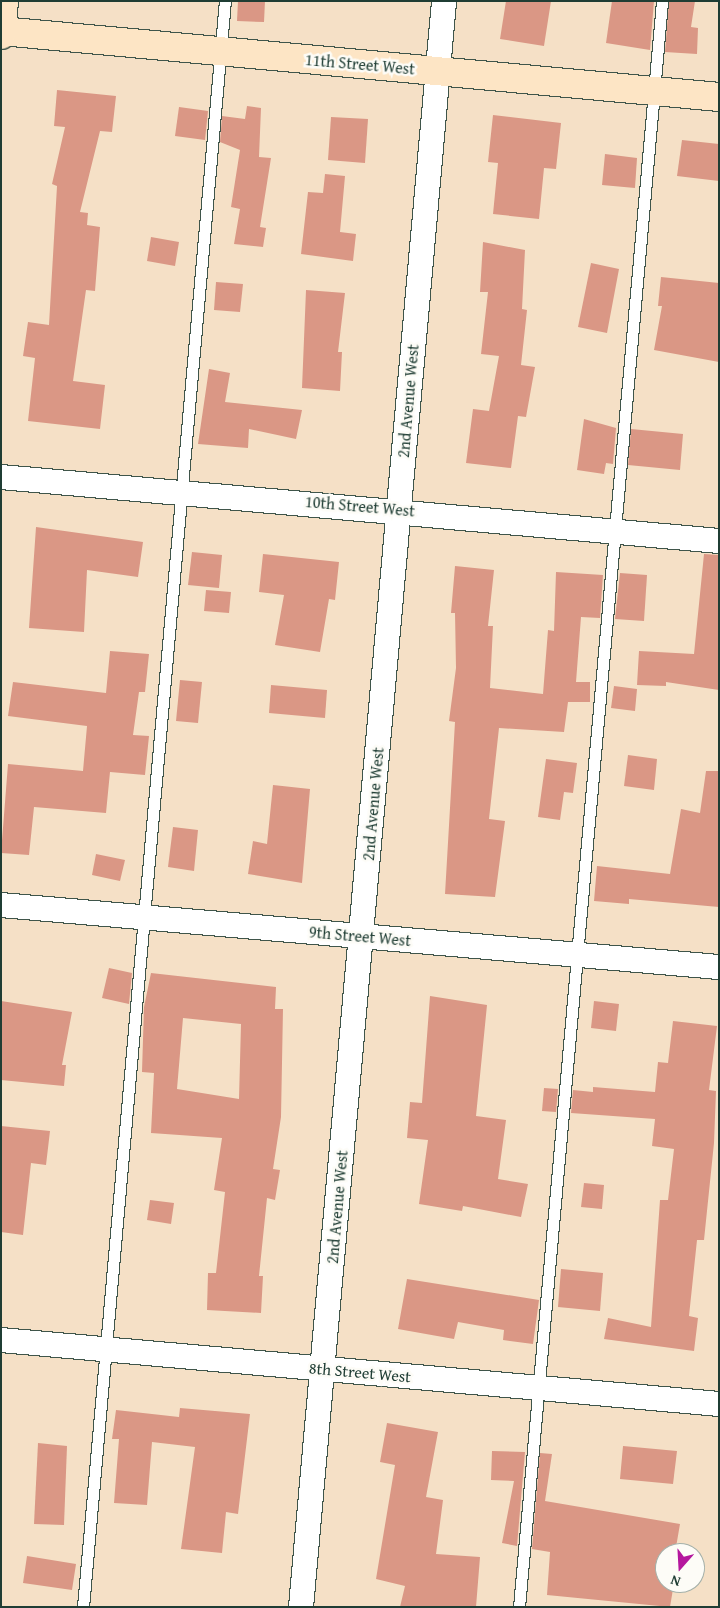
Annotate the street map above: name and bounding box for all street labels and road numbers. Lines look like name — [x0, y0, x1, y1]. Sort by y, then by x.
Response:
street label: 11th Street West — [304, 50, 416, 78]
street label: 2nd Avenue West — [393, 343, 423, 459]
street label: 10th Street West — [304, 492, 416, 520]
street label: 2nd Avenue West — [358, 746, 388, 862]
street label: 9th Street West — [308, 922, 412, 950]
street label: 2nd Avenue West — [322, 1149, 352, 1265]
street label: 8th Street West — [308, 1358, 412, 1386]

